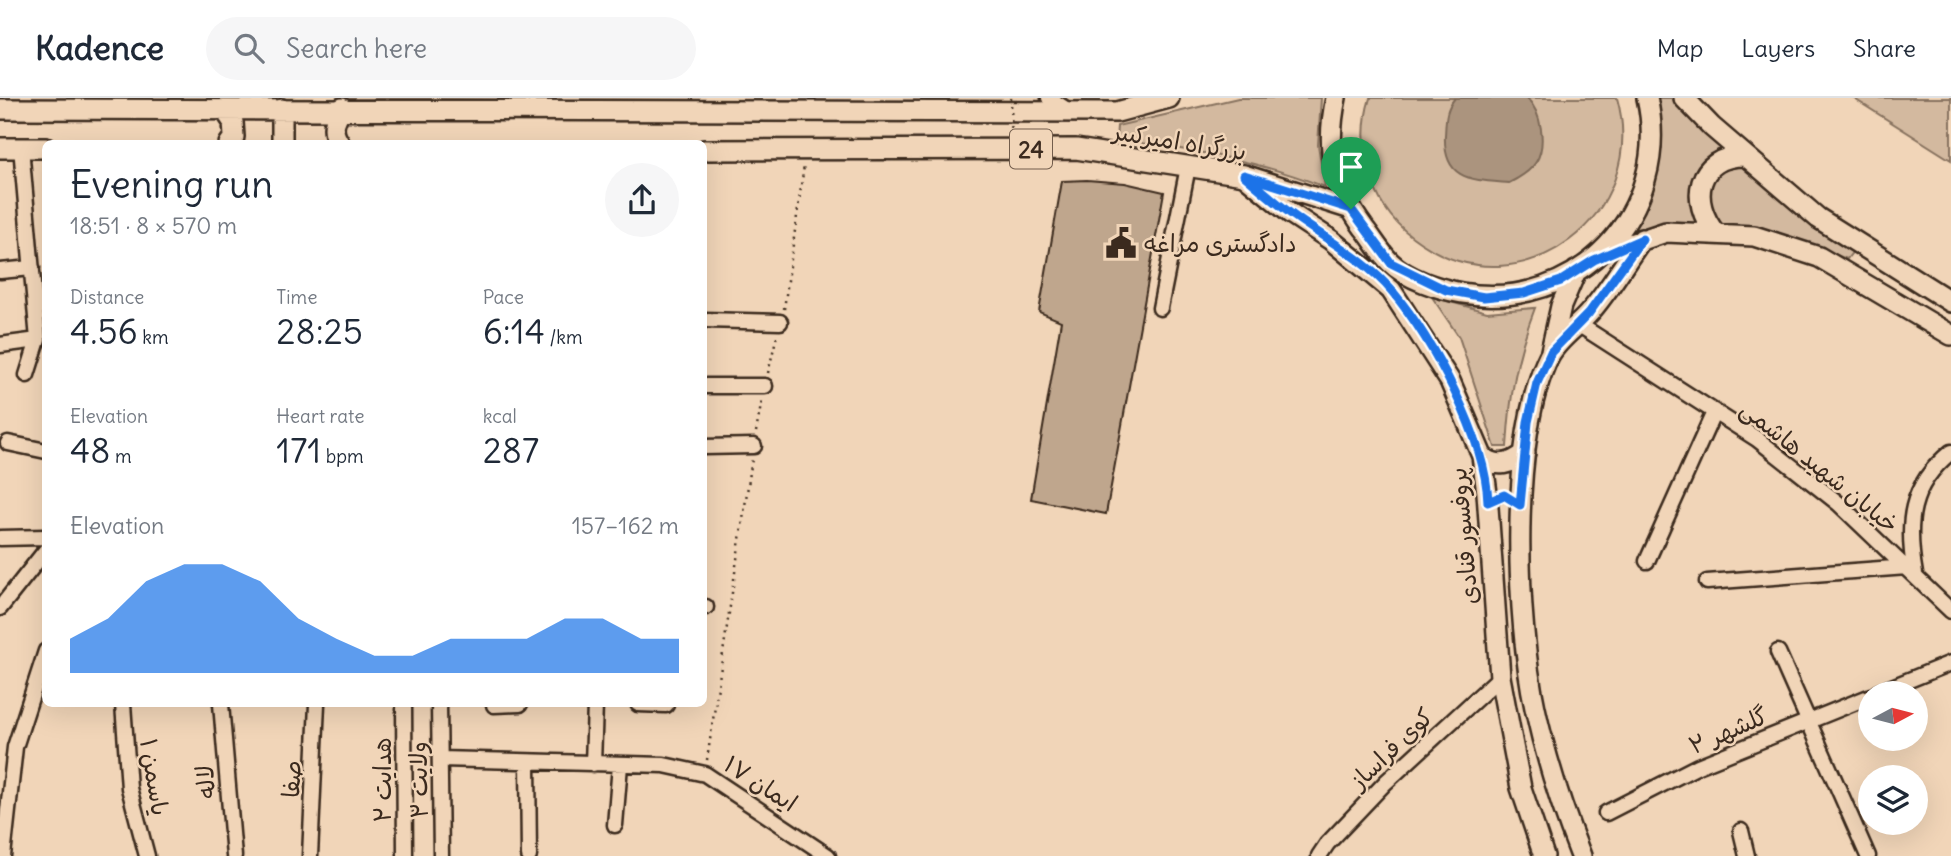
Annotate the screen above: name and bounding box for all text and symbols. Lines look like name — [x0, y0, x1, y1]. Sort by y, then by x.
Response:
search box — [206, 17, 696, 80]
text: Kadence — [35, 27, 164, 69]
icon: search — [230, 29, 268, 67]
text: Search here — [286, 32, 427, 65]
text: Map — [1657, 33, 1703, 63]
text: Layers — [1741, 33, 1815, 63]
text: Share — [1853, 33, 1916, 63]
street label: بزرگراه امیرکبیر — [1109, 115, 1249, 166]
road number: 24 — [1010, 130, 1052, 168]
pin — [1321, 137, 1381, 209]
icon: arrive — [1332, 148, 1370, 186]
text: Evening run — [70, 161, 273, 208]
button: share — [605, 163, 679, 237]
text: 18:51 · 8 × 570 m — [70, 211, 237, 240]
public building icon: دادگستری مراغه — [1104, 226, 1138, 260]
place label: دادگستری مراغه — [1144, 228, 1297, 258]
text: Distance — [70, 285, 144, 309]
text: Time — [276, 285, 317, 309]
text: Pace — [483, 285, 524, 309]
text: 4.56 — [70, 309, 138, 353]
text: 28:25 — [276, 309, 363, 353]
text: 6:14 — [483, 309, 545, 353]
text: km — [138, 325, 169, 349]
text: /km — [545, 325, 583, 349]
street label: خیابان شهید هاشمی — [1734, 393, 1905, 540]
text: Elevation — [70, 404, 148, 428]
text: Heart rate — [276, 404, 364, 428]
text: kcal — [483, 404, 517, 428]
text: 48 — [70, 428, 110, 472]
text: 171 — [276, 428, 321, 472]
text: 287 — [483, 428, 539, 472]
text: m — [110, 444, 132, 468]
text: bpm — [321, 444, 364, 468]
street label: پروفسور قنادی — [1442, 466, 1486, 606]
text: Elevation — [70, 511, 164, 540]
text: 157–162 m — [572, 511, 679, 540]
north arrow — [1858, 681, 1928, 751]
map controls — [1858, 681, 1928, 835]
street label: گلشهر ۲ — [1684, 700, 1772, 760]
street label: کوی فراساز — [1342, 701, 1440, 797]
street label: یاسمن ۱ — [134, 736, 176, 818]
street label: هدایت ۲ — [367, 737, 397, 823]
street label: ولایت ۲ — [402, 741, 434, 819]
street label: ایمان ۱۷ — [719, 748, 803, 818]
street label: صفا — [275, 760, 307, 798]
street label: لاله — [189, 764, 221, 800]
button: layers — [1858, 765, 1928, 835]

